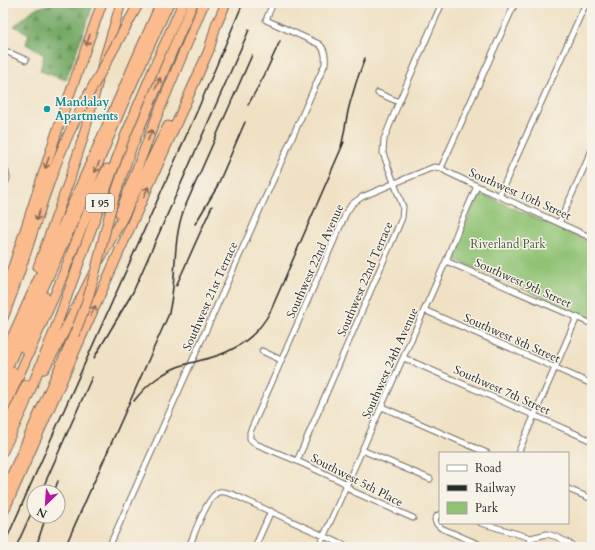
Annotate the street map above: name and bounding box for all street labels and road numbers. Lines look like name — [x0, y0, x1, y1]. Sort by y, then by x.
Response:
street label: Southwest 10th Street — [466, 164, 574, 224]
road number: I 95 — [86, 194, 114, 212]
street label: Southwest 22nd Avenue — [283, 201, 347, 321]
street label: Southwest 22nd Terrace — [334, 219, 396, 339]
street label: Southwest 21st Terrace — [179, 239, 241, 353]
street label: Southwest 9th Street — [472, 255, 574, 312]
street label: Southwest 24th Avenue — [358, 305, 422, 421]
street label: Southwest 8th Street — [461, 310, 563, 367]
street label: Southwest 7th Street — [451, 362, 553, 419]
street label: Southwest 5th Place — [308, 450, 406, 510]

